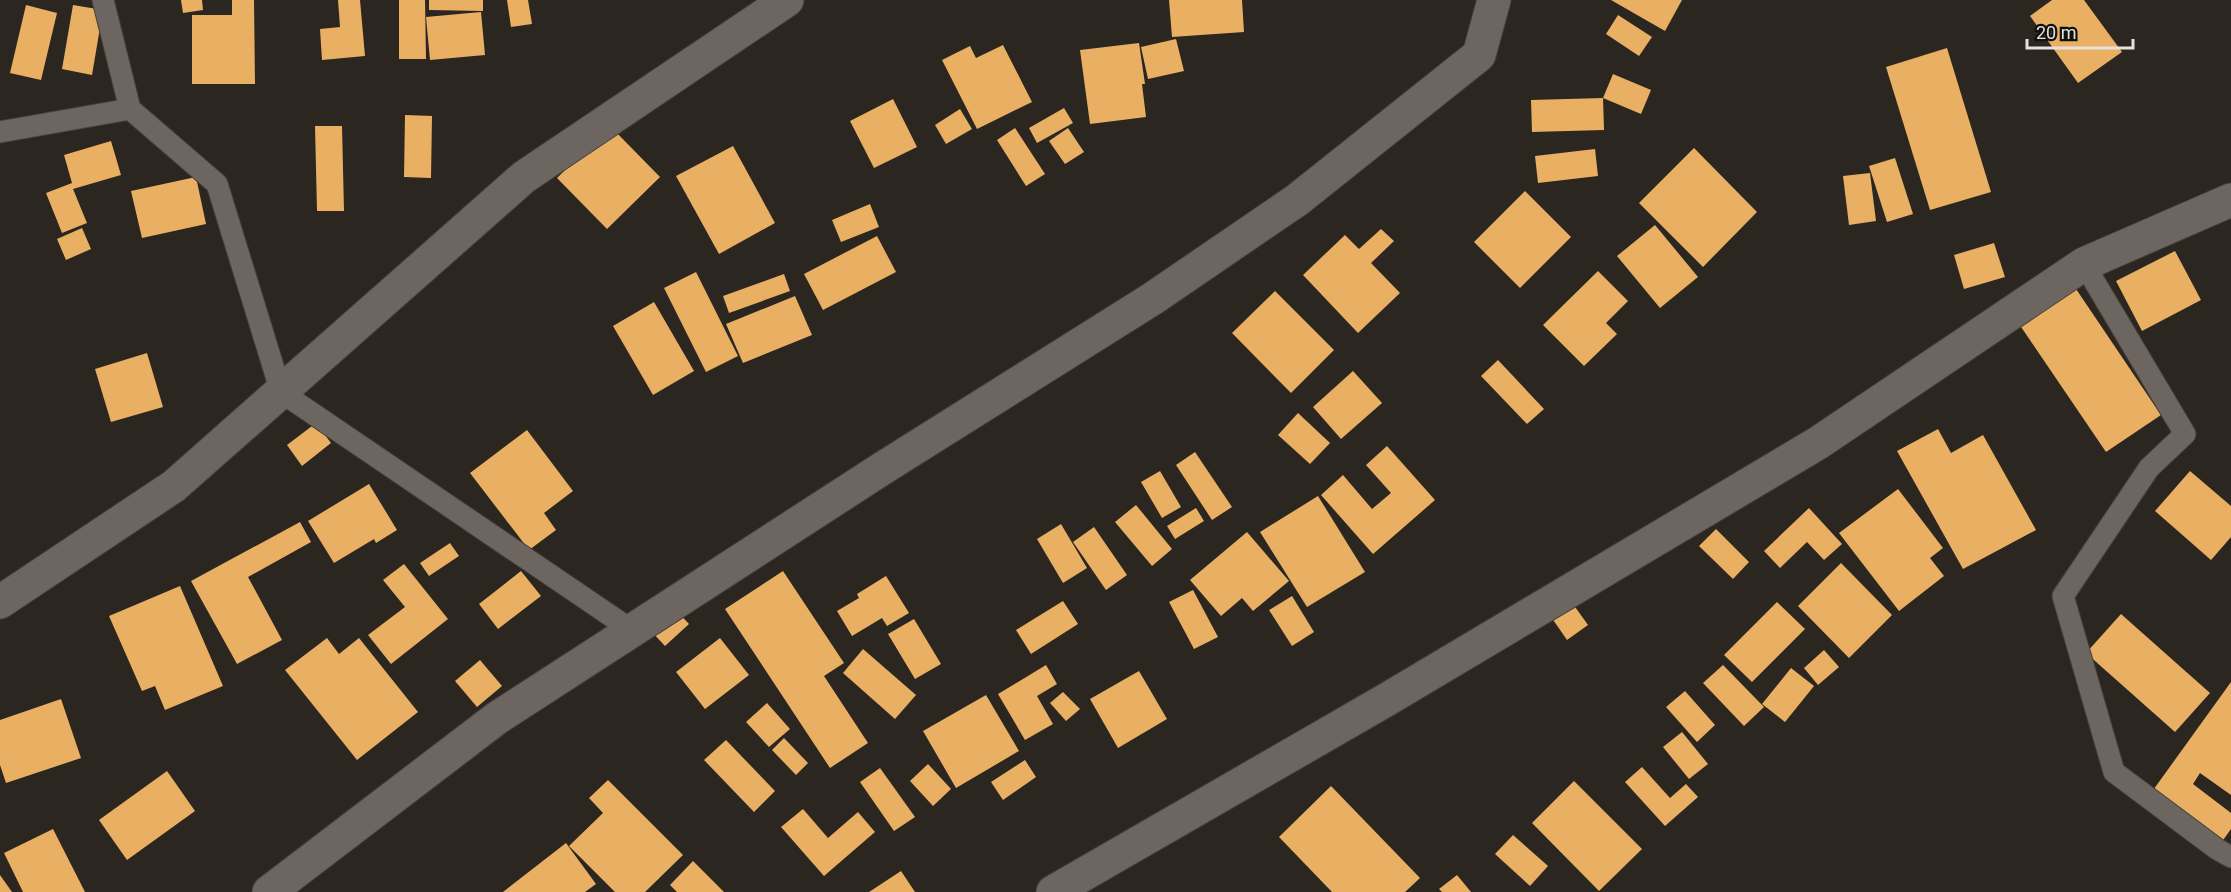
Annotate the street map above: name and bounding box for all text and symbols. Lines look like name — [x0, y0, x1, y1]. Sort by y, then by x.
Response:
scale bar — [2027, 12, 2134, 50]
text: 20 m — [2036, 22, 2076, 43]

